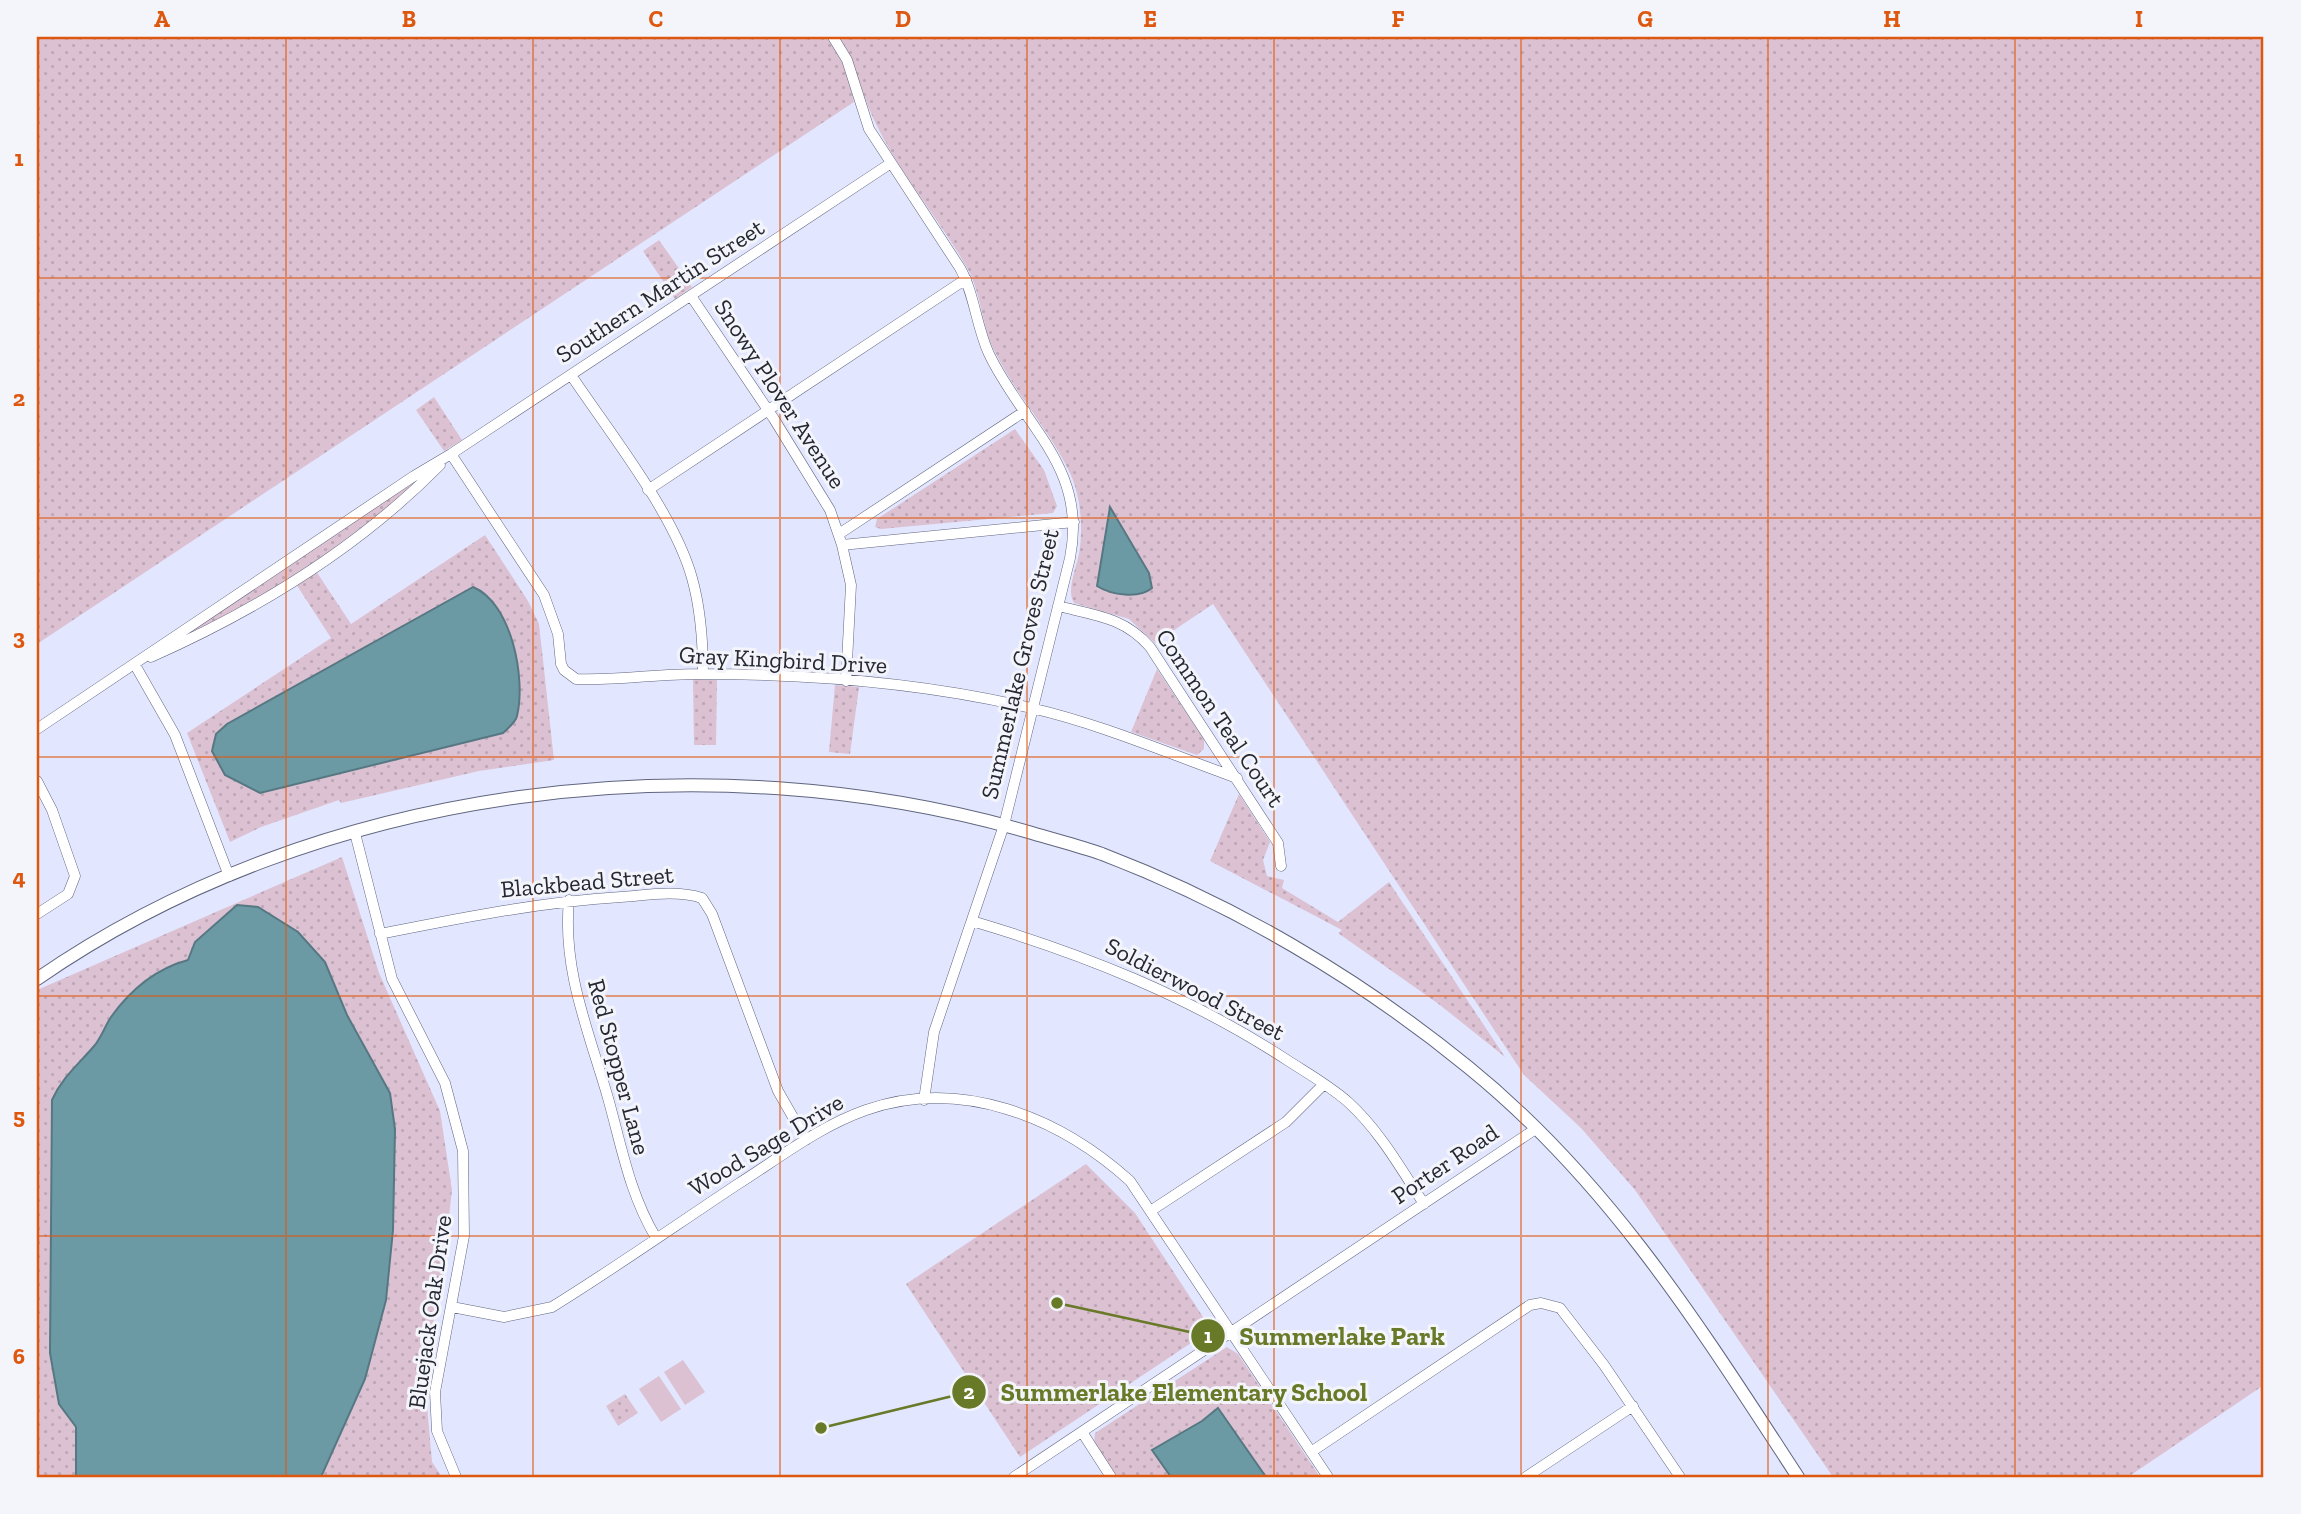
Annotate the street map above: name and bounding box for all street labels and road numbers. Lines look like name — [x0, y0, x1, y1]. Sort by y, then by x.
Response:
street label: Southern Martin Street — [550, 212, 769, 369]
street label: Snowy Plover Avenue — [708, 294, 852, 494]
street label: Summerlake Groves Street — [974, 526, 1065, 802]
street label: Common Teal Court — [1150, 623, 1291, 812]
street label: Gray Kingbird Drive — [678, 640, 888, 679]
street label: Blackbead Street — [499, 859, 675, 904]
street label: Soldierwood Street — [1101, 931, 1290, 1046]
street label: Red Stopper Lane — [582, 976, 657, 1158]
street label: Wood Sage Drive — [683, 1087, 848, 1202]
street label: Porter Road — [1386, 1117, 1504, 1210]
street label: Bluejack Oak Drive — [402, 1213, 457, 1411]

